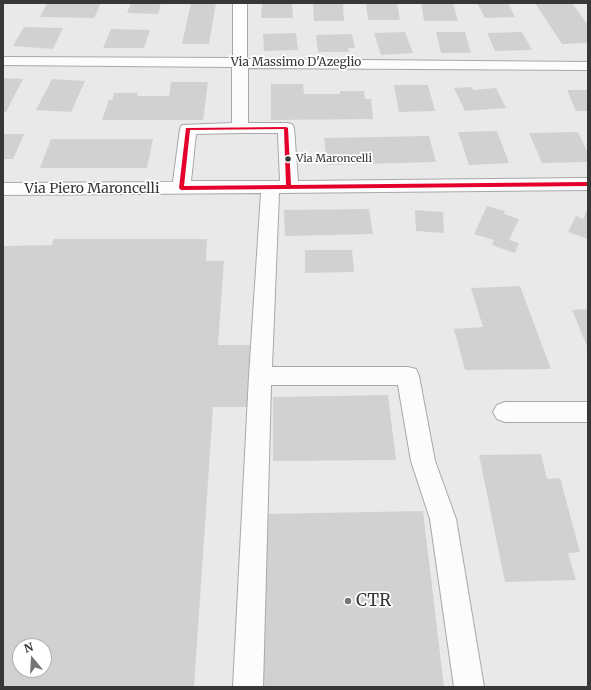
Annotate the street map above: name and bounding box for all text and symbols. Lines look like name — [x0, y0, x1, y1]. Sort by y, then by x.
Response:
street label: Via Massimo D'Azeglio — [231, 56, 361, 70]
place label: Via Maroncelli — [296, 152, 372, 166]
marker: Via Maroncelli — [283, 154, 293, 164]
street label: Via Piero Maroncelli — [25, 181, 159, 197]
place label: CTR — [356, 591, 391, 611]
marker: CTR — [343, 596, 353, 606]
north arrow — [12, 638, 52, 678]
text: N — [22, 640, 35, 656]

